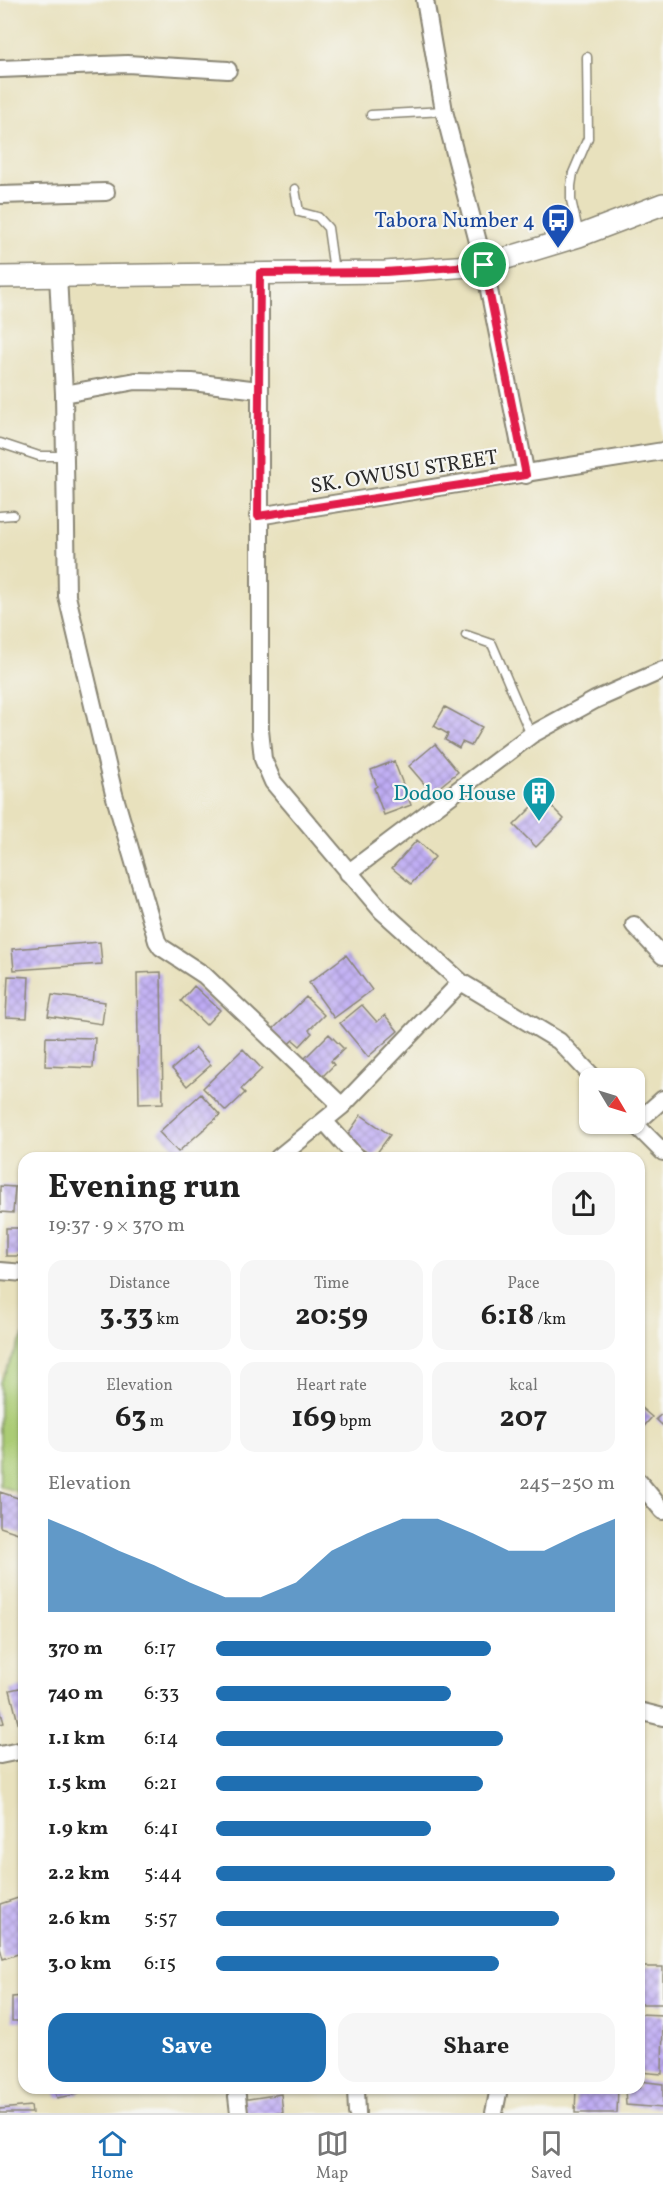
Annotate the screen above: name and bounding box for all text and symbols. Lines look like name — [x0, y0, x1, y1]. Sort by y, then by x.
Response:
bus stop icon: Tabora Number 4 — [540, 202, 576, 249]
place label: Tabora Number 4 — [374, 207, 535, 236]
pin — [458, 239, 509, 290]
icon: arrive — [467, 248, 500, 281]
street label: SK. OWUSU STREET — [309, 443, 500, 502]
building icon: Dodoo House — [521, 775, 557, 822]
place label: Dodoo House — [393, 780, 516, 809]
north arrow — [579, 1068, 645, 1134]
map controls — [579, 1068, 645, 1134]
text: Evening run — [48, 1166, 241, 1212]
button: share — [552, 1172, 615, 1235]
text: 19:37 · 9 × 370 m — [48, 1212, 185, 1240]
text: Distance — [109, 1273, 170, 1295]
text: Time — [314, 1273, 349, 1295]
text: Pace — [507, 1273, 540, 1295]
text: 3.33 — [100, 1295, 153, 1337]
text: 20:59 — [295, 1295, 368, 1337]
text: 6:18 — [481, 1295, 534, 1337]
text: km — [153, 1309, 179, 1331]
text: /km — [534, 1309, 566, 1331]
text: Elevation — [106, 1375, 173, 1397]
text: Heart rate — [296, 1375, 367, 1397]
text: kcal — [509, 1375, 538, 1397]
text: 63 — [115, 1397, 147, 1439]
text: 169 — [291, 1397, 336, 1439]
text: 207 — [499, 1397, 548, 1439]
text: m — [147, 1411, 164, 1433]
text: bpm — [336, 1411, 372, 1433]
text: Elevation — [48, 1470, 131, 1498]
text: 245–250 m — [519, 1470, 615, 1498]
text: 370 m — [48, 1635, 103, 1663]
text: 6:17 — [144, 1635, 176, 1663]
text: 740 m — [48, 1680, 103, 1708]
text: 6:33 — [144, 1680, 179, 1708]
text: 1.1 km — [48, 1725, 105, 1753]
text: 6:14 — [144, 1725, 179, 1753]
text: 1.5 km — [48, 1770, 107, 1798]
text: 6:21 — [144, 1770, 177, 1798]
text: 1.9 km — [48, 1815, 108, 1843]
text: 6:41 — [144, 1815, 179, 1843]
text: 2.2 km — [48, 1860, 110, 1888]
text: 5:44 — [144, 1860, 182, 1888]
text: 2.6 km — [48, 1905, 111, 1933]
text: 5:57 — [144, 1905, 178, 1933]
text: 3.0 km — [48, 1950, 112, 1978]
text: 6:15 — [144, 1950, 176, 1978]
button: Save — [48, 2013, 326, 2082]
button: Share — [338, 2013, 615, 2082]
tab: Home — [91, 2127, 133, 2185]
tab: Map — [316, 2127, 349, 2185]
tab: Saved — [531, 2127, 572, 2185]

